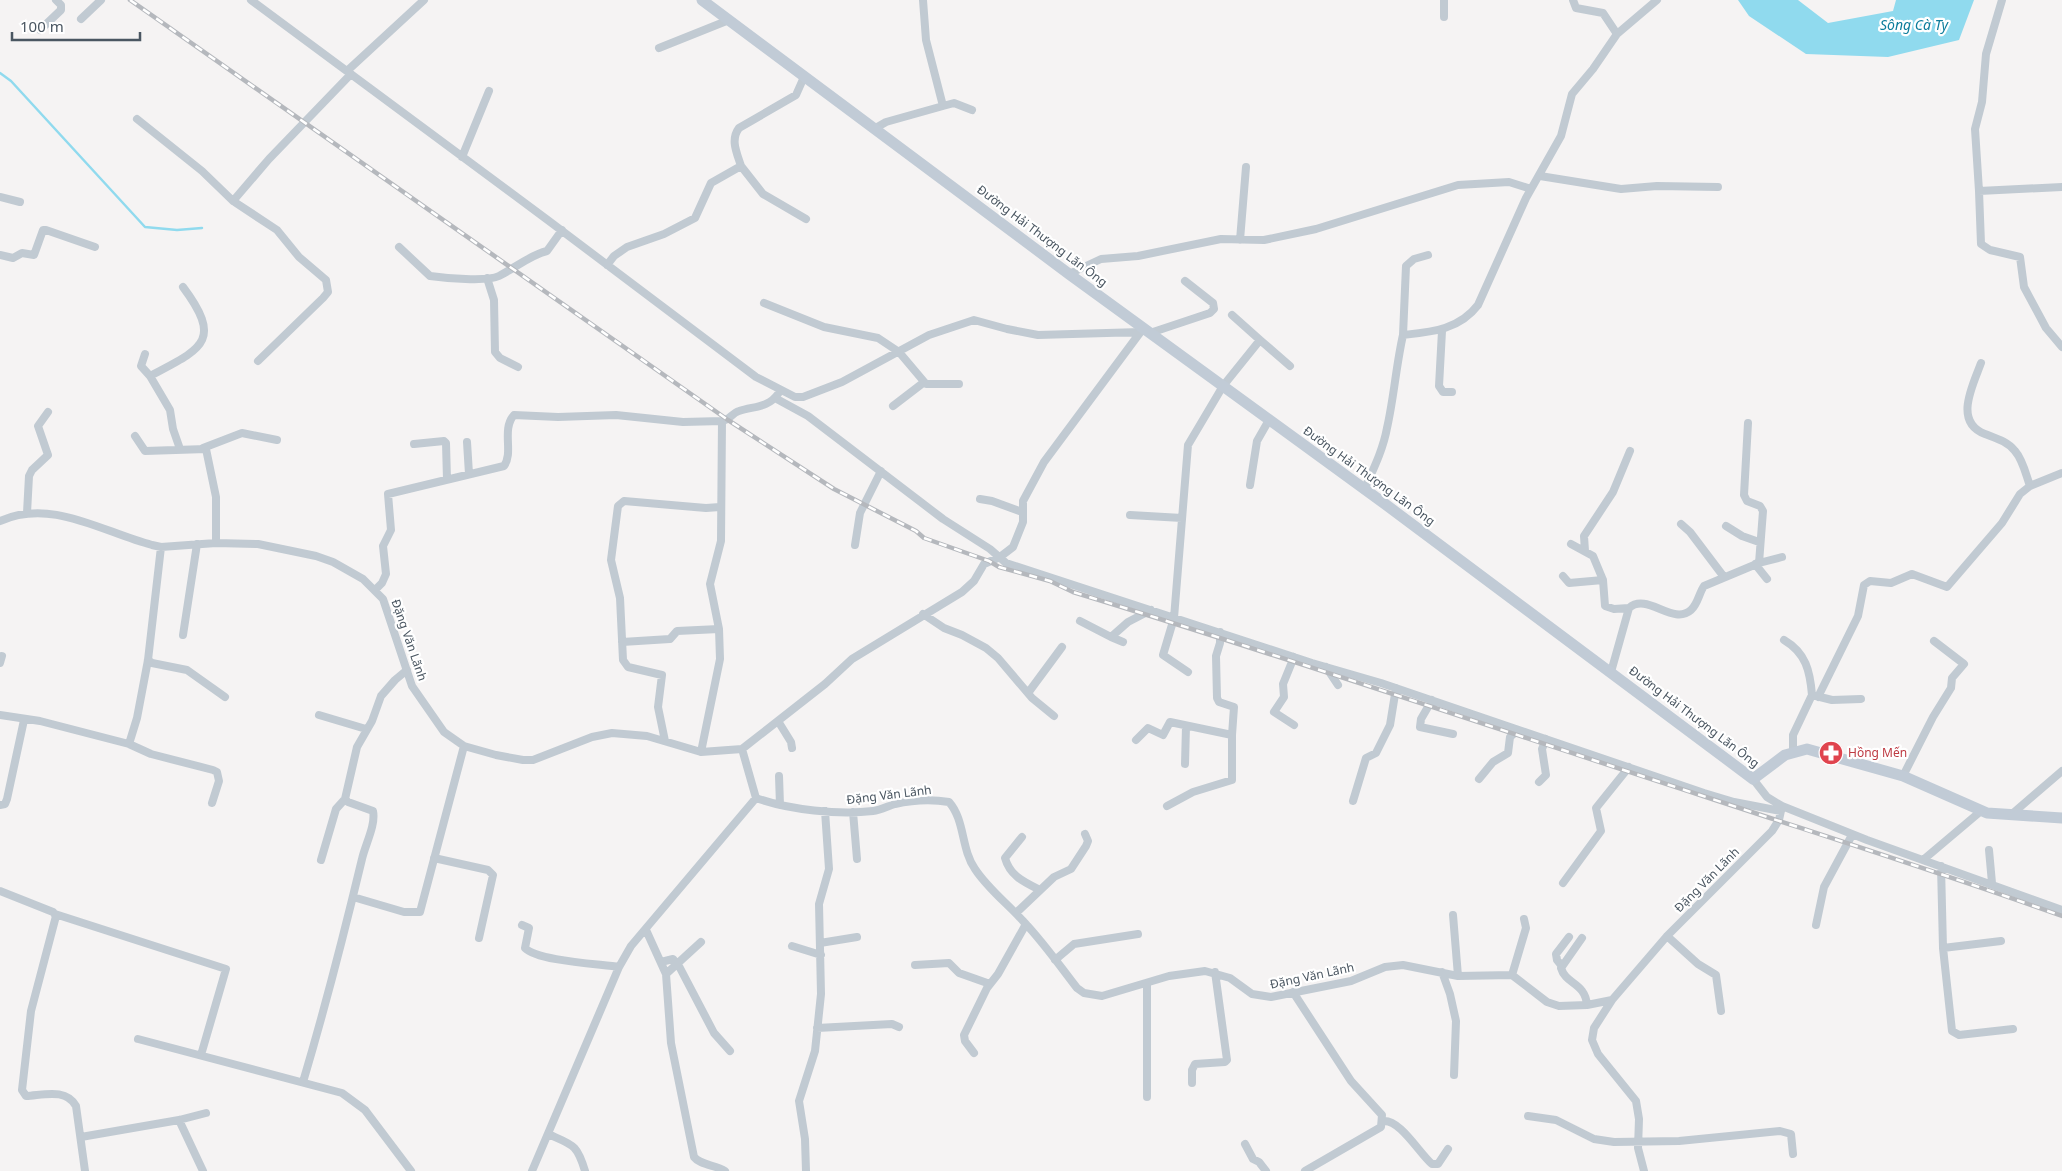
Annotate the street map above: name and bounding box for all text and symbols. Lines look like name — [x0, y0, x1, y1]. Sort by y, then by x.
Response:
scale bar — [12, 10, 140, 42]
water label: Sông Cà Ty — [1880, 15, 1949, 34]
text: 100 m — [20, 16, 64, 36]
street label: Đường Hải Thượng Lãn Ông — [974, 181, 1111, 290]
street label: Đường Hải Thượng Lãn Ông — [1300, 422, 1439, 529]
street label: Đặng Văn Lãnh — [388, 597, 431, 683]
street label: Đường Hải Thượng Lãn Ông — [1626, 662, 1763, 771]
pharmacy icon: Hồng Mến — [1818, 740, 1844, 766]
place label: Hồng Mến — [1848, 744, 1907, 761]
street label: Đặng Văn Lãnh — [845, 781, 932, 808]
street label: Đặng Văn Lãnh — [1670, 843, 1743, 916]
street label: Đặng Văn Lãnh — [1268, 958, 1355, 993]

